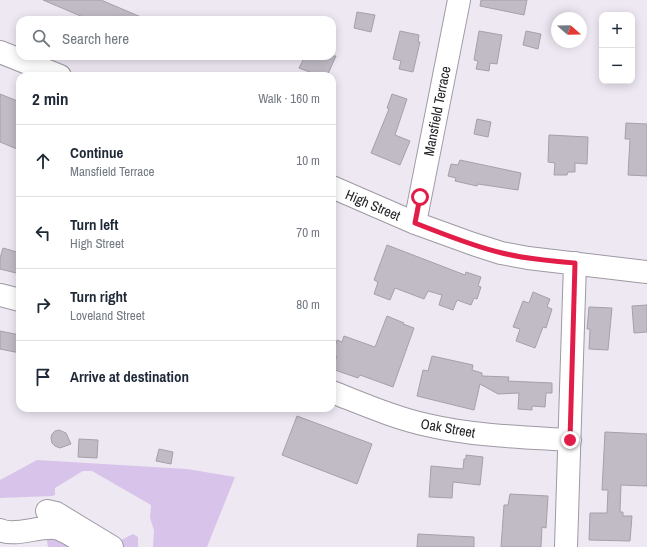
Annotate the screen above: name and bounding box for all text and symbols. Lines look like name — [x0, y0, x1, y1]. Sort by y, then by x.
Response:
north arrow — [551, 12, 587, 48]
map controls — [599, 12, 635, 84]
button: + — [599, 12, 635, 48]
search box — [16, 16, 336, 60]
icon: search — [30, 27, 52, 49]
text: Search here — [62, 28, 129, 49]
button: − — [599, 48, 635, 84]
street label: Mansfield Terrace — [419, 65, 455, 157]
text: 2 min — [32, 87, 68, 110]
text: Walk · 160 m — [258, 90, 320, 107]
text: Continue — [70, 142, 123, 163]
icon: ahead — [32, 150, 54, 172]
text: 10 m — [296, 152, 320, 169]
text: Mansfield Terrace — [70, 163, 155, 180]
street label: High Street — [343, 185, 403, 225]
route start — [411, 188, 429, 206]
text: Turn left — [70, 214, 118, 235]
icon: left — [32, 222, 54, 244]
text: 70 m — [296, 224, 320, 241]
text: High Street — [70, 235, 124, 252]
text: Turn right — [70, 286, 127, 307]
icon: right — [32, 294, 54, 316]
text: 80 m — [296, 296, 320, 313]
text: Loveland Street — [70, 307, 145, 324]
icon: arrive — [32, 366, 54, 388]
text: Arrive at destination — [70, 366, 189, 387]
street label: Oak Street — [419, 414, 477, 442]
route end — [561, 431, 579, 449]

